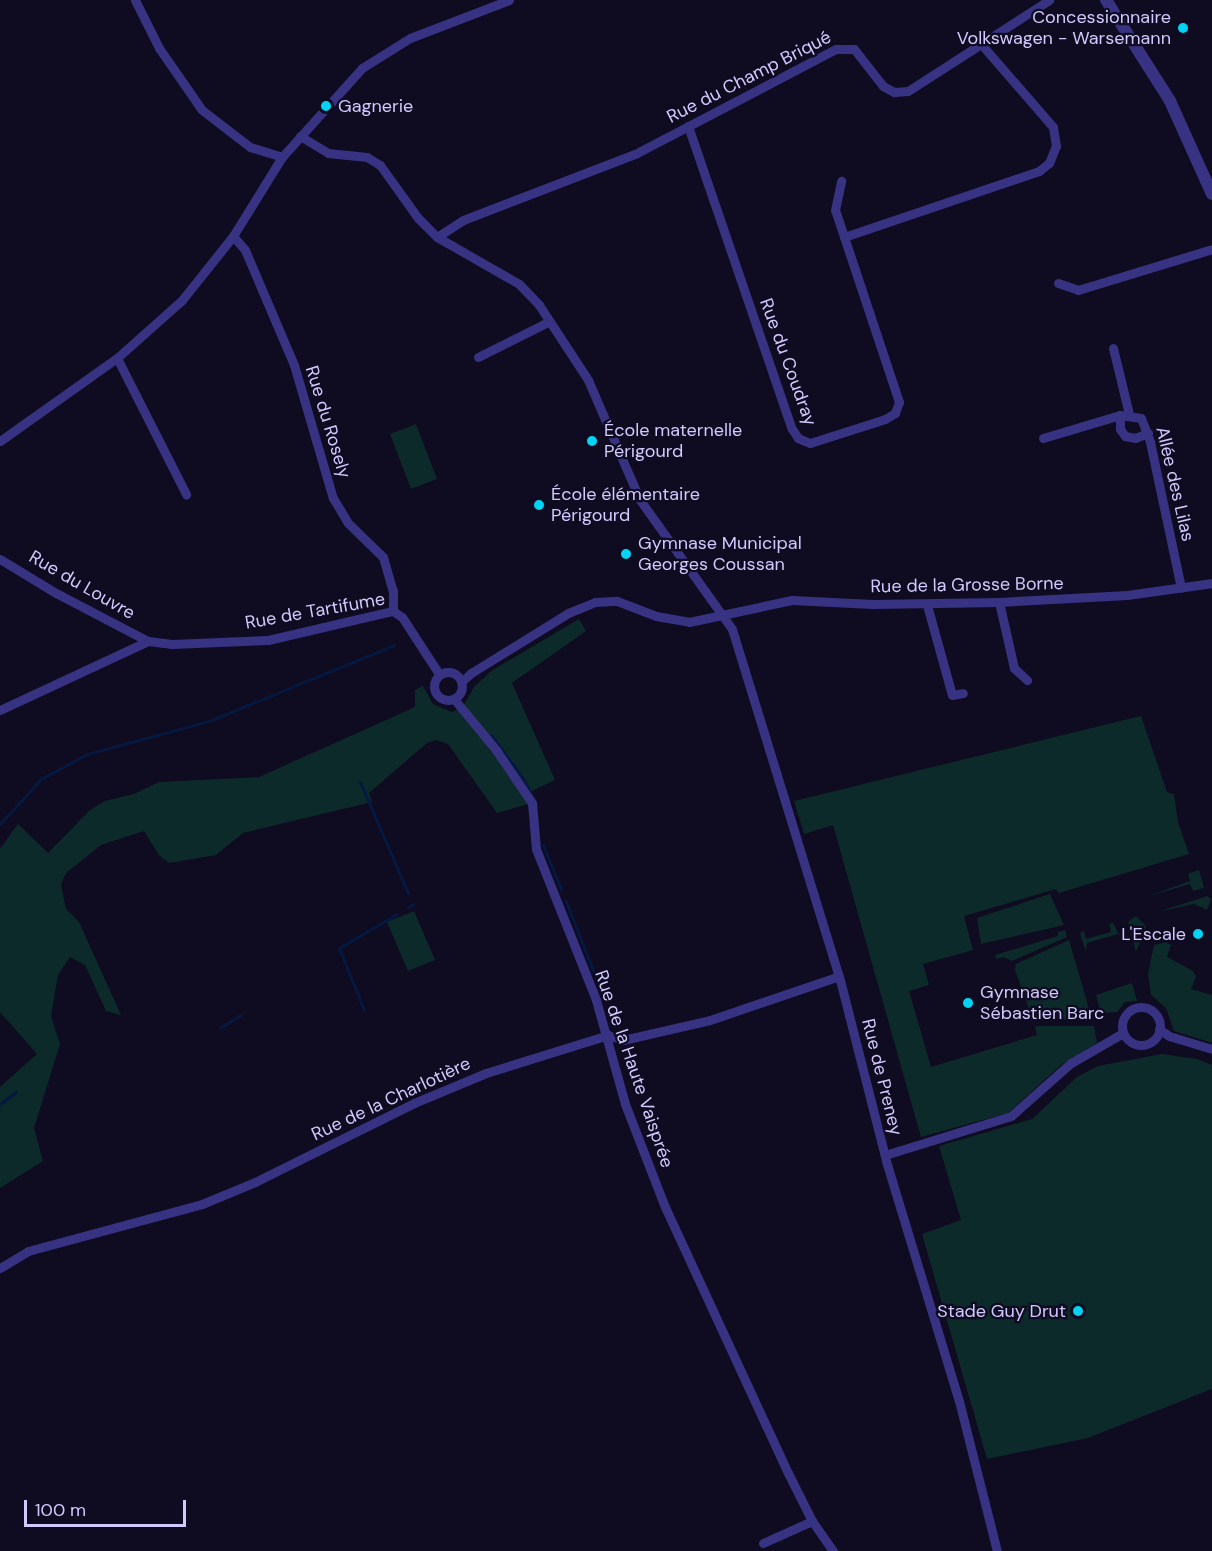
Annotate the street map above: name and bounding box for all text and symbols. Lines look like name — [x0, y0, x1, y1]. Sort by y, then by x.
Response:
place label: Concessionnaire Volkswagen - Warsemann — [957, 7, 1171, 50]
marker: Concessionnaire Volkswagen - Warsemann — [1176, 21, 1190, 35]
street label: Rue du Champ Briqué — [663, 26, 835, 128]
place label: Gagnerie — [338, 95, 413, 117]
marker: Gagnerie — [319, 99, 333, 113]
street label: Rue du Coudray — [755, 295, 821, 429]
street label: Rue du Rosely — [301, 363, 355, 481]
place label: École maternelle Périgourd — [604, 420, 742, 462]
street label: Allée des Lilas — [1151, 424, 1199, 544]
marker: École maternelle Périgourd — [585, 434, 599, 448]
place label: École élémentaire Périgourd — [551, 484, 700, 526]
marker: École élémentaire Périgourd — [532, 498, 546, 512]
place label: Gymnase Municipal Georges Coussan — [638, 533, 802, 576]
street label: Rue du Louvre — [25, 546, 139, 624]
marker: Gymnase Municipal Georges Coussan — [619, 547, 633, 561]
street label: Rue de la Grosse Borne — [870, 573, 1064, 597]
street label: Rue de Tartifume — [243, 588, 387, 634]
place label: L'Escale — [1121, 923, 1186, 945]
marker: L'Escale — [1191, 927, 1205, 941]
street label: Rue de la Haute Vaisprée — [590, 967, 678, 1171]
place label: Gymnase Sébastien Barc — [980, 982, 1104, 1024]
marker: Gymnase Sébastien Barc — [961, 996, 975, 1010]
street label: Rue de Preney — [857, 1016, 907, 1138]
street label: Rue de la Charlotière — [308, 1053, 474, 1145]
place label: Stade Guy Drut — [937, 1300, 1066, 1322]
marker: Stade Guy Drut — [1071, 1304, 1085, 1318]
scale bar — [27, 1488, 189, 1526]
text: 100 m — [35, 1498, 86, 1522]

